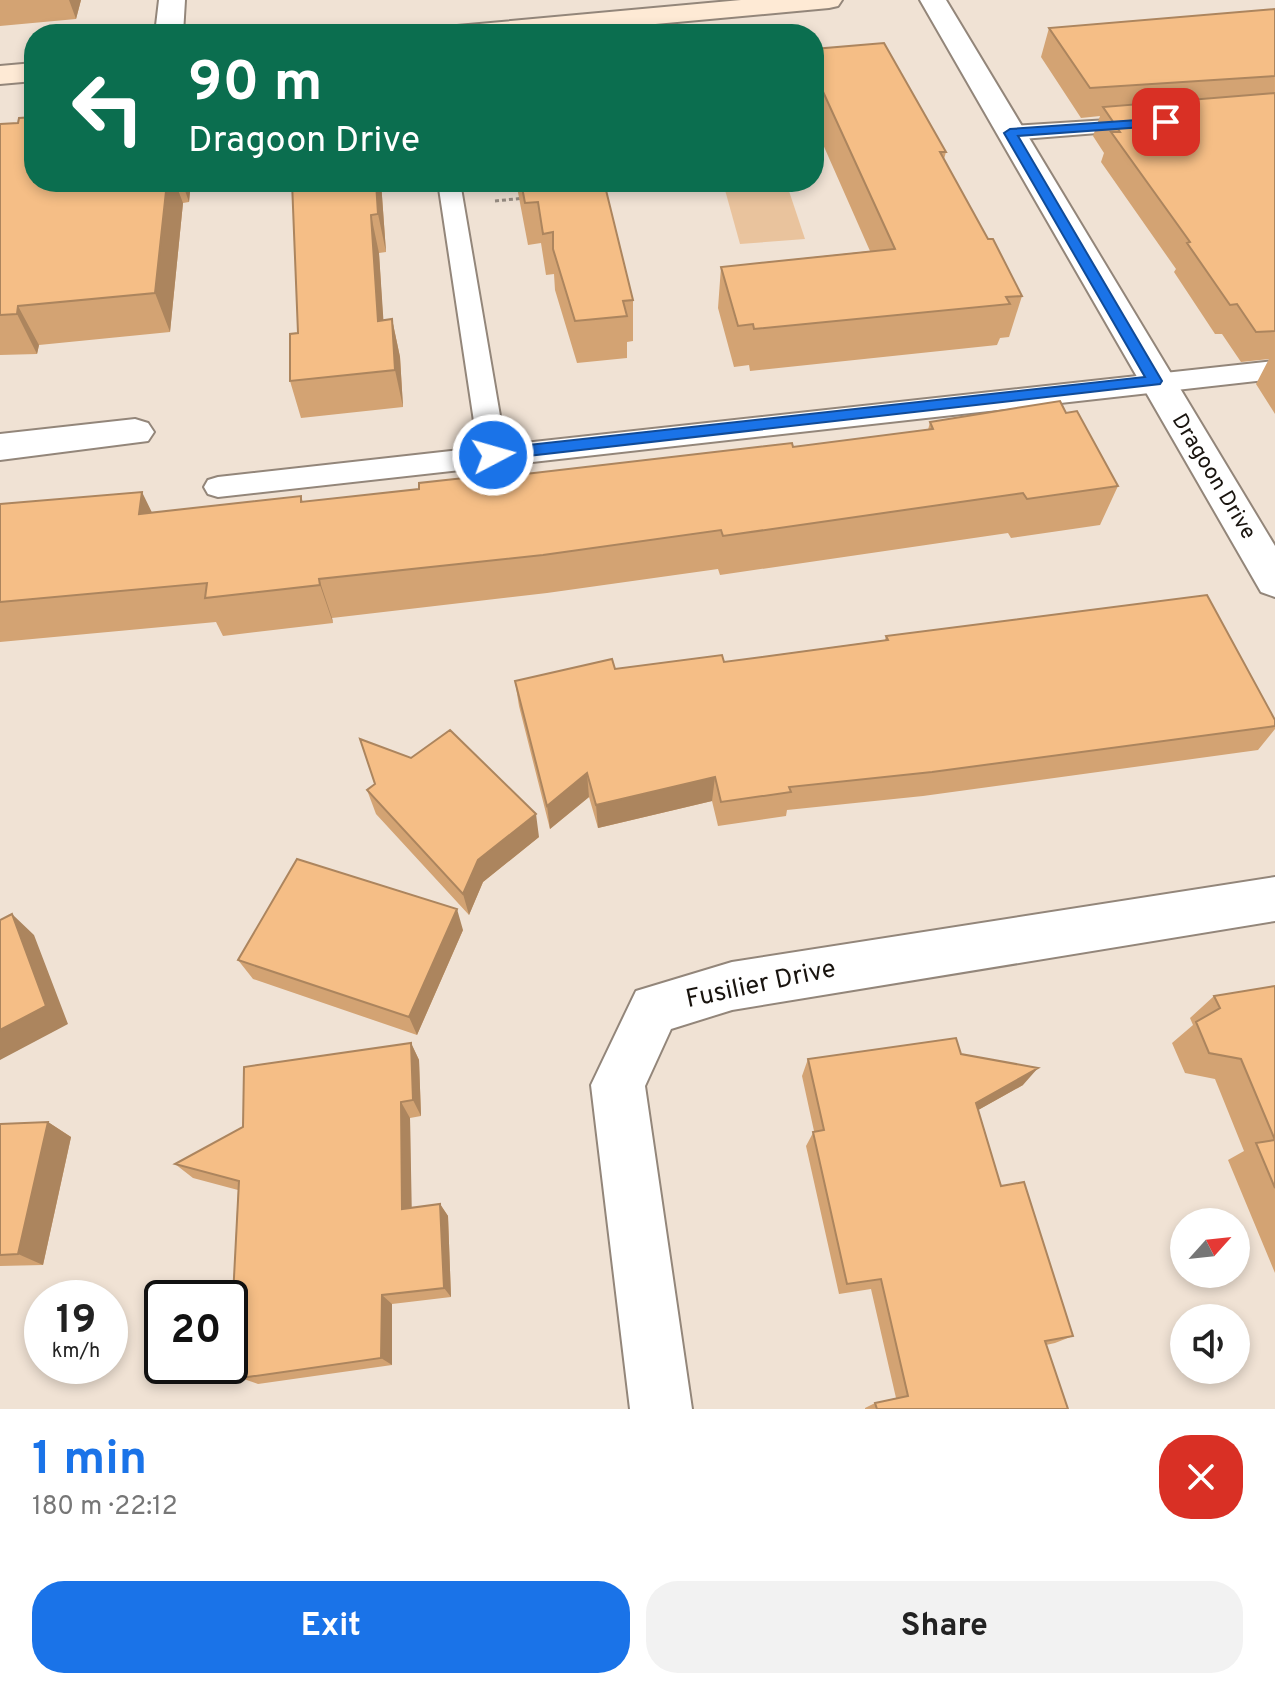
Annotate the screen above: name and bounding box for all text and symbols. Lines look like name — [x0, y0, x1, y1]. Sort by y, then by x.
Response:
text: 90 m — [188, 50, 323, 120]
icon: left — [56, 56, 160, 160]
pin — [1132, 88, 1200, 156]
icon: arrive — [1144, 100, 1188, 144]
text: Dragoon Drive — [188, 119, 420, 165]
street label: Dragoon Drive — [1165, 409, 1261, 545]
position arrow — [451, 413, 535, 497]
street label: Fusilier Drive — [683, 953, 839, 1017]
north arrow — [1170, 1208, 1250, 1288]
map controls — [1170, 1208, 1250, 1384]
speed limit sign: 20 — [144, 1280, 248, 1384]
text: 19 — [56, 1297, 96, 1347]
button: sound — [1170, 1304, 1250, 1384]
text: km/h — [52, 1339, 100, 1365]
text: 1 min — [32, 1431, 147, 1491]
button: close — [1159, 1435, 1243, 1519]
text: 180 m · 22:12 — [32, 1491, 178, 1524]
button: Exit — [32, 1581, 630, 1673]
button: Share — [646, 1581, 1243, 1673]

